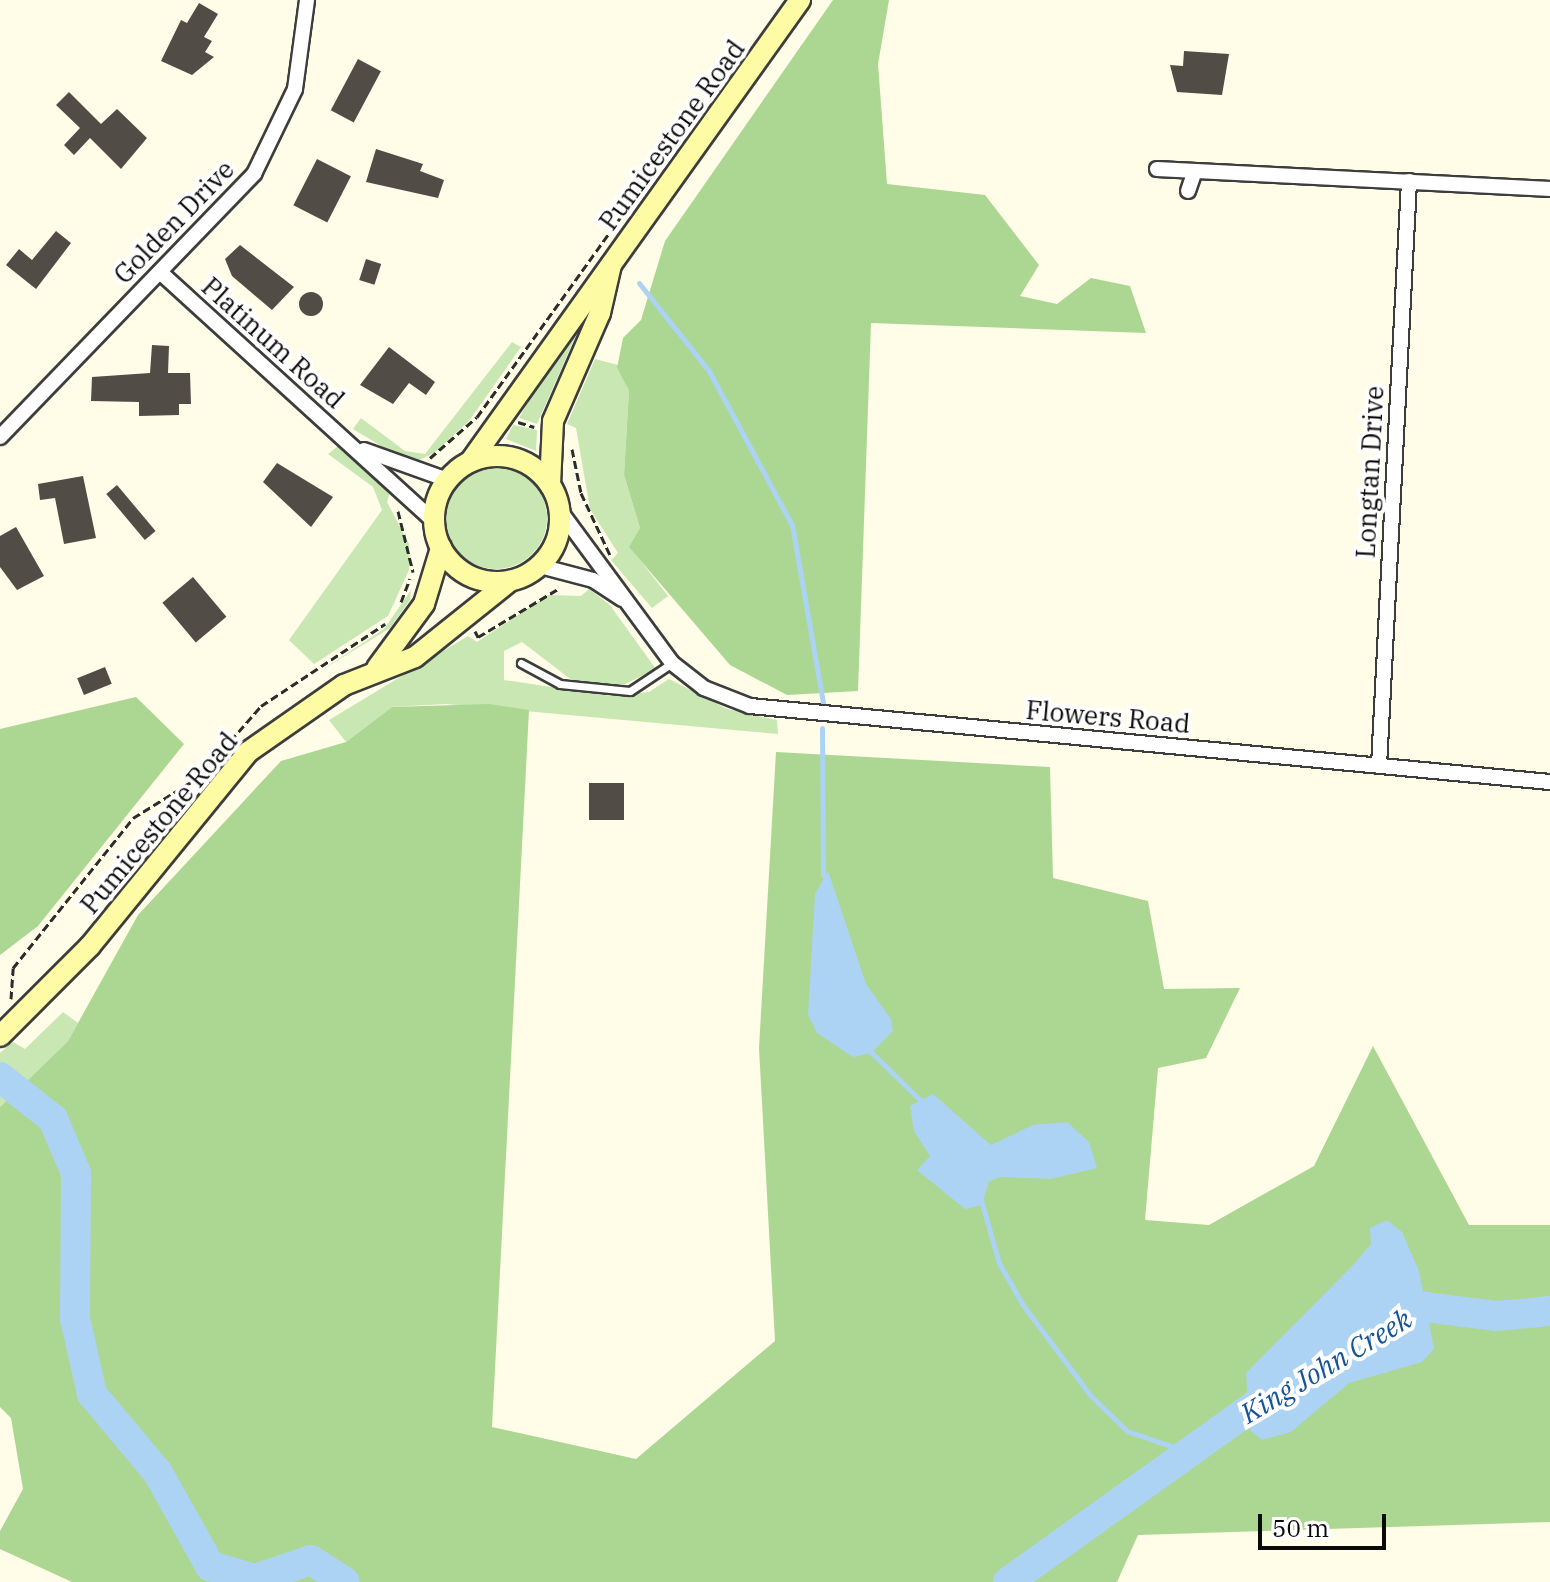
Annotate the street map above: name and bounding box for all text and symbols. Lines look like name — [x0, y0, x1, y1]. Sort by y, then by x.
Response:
street label: Pumicestone Road — [593, 34, 751, 236]
street label: Golden Drive — [107, 154, 241, 290]
street label: Platinum Road — [195, 271, 351, 415]
street label: Longtan Drive — [1350, 385, 1390, 559]
street label: Flowers Road — [1025, 694, 1191, 740]
street label: Pumicestone Road — [74, 726, 244, 920]
water label: King John Creek — [1234, 1302, 1418, 1430]
scale bar — [1262, 1498, 1390, 1548]
text: 50 m — [1272, 1512, 1329, 1544]

